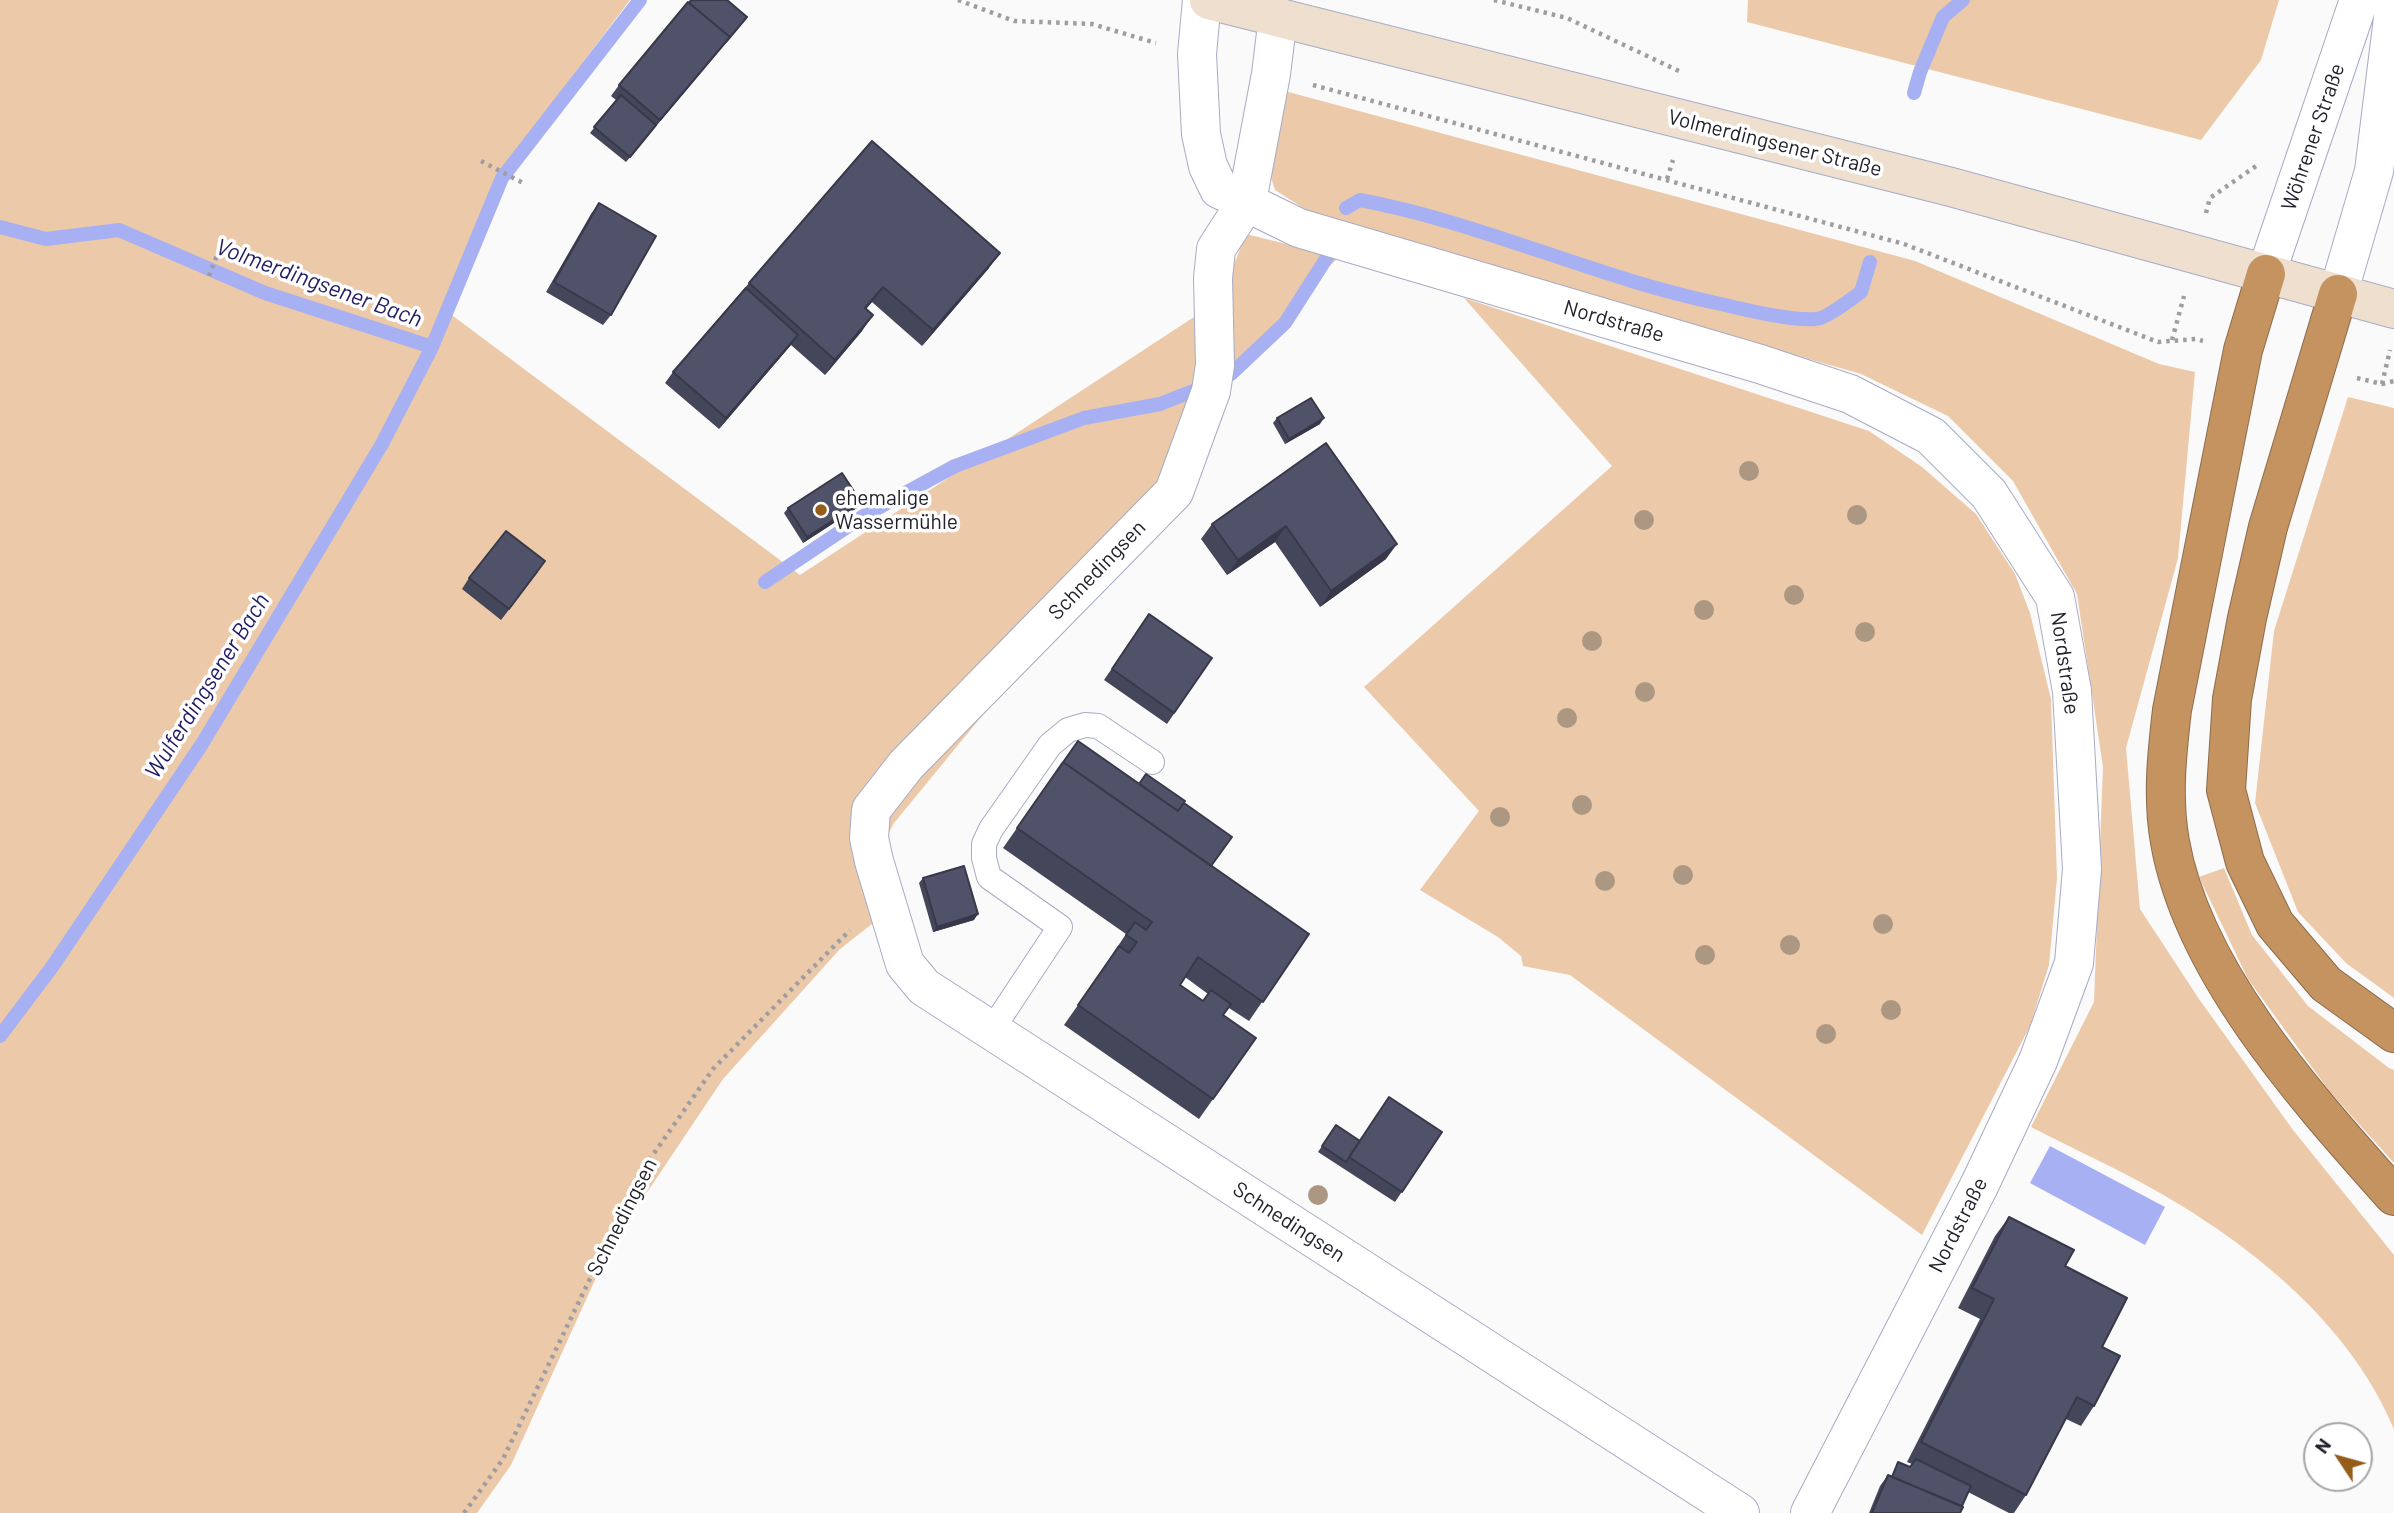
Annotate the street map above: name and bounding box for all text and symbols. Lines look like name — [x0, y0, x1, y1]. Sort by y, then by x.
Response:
street label: Wöhrener Straße — [2276, 60, 2350, 214]
street label: Volmerdingsener Straße — [1665, 104, 1885, 182]
water label: Volmerdingsener Bach — [212, 233, 426, 333]
street label: Nordstraße — [1561, 295, 1667, 347]
place label: ehemalige Wassermühle — [835, 485, 958, 535]
marker: ehemalige Wassermühle — [813, 502, 829, 518]
street label: Schnedingsen — [1043, 515, 1151, 625]
water label: Wulferdingsener Bach — [139, 588, 275, 784]
street label: Nordstraße — [2045, 610, 2085, 716]
street label: Schnedingsen — [582, 1154, 662, 1280]
street label: Nordstraße — [1923, 1173, 1993, 1277]
street label: Schnedingsen — [1228, 1176, 1350, 1268]
north arrow — [2303, 1422, 2373, 1492]
text: N — [2309, 1434, 2335, 1457]

